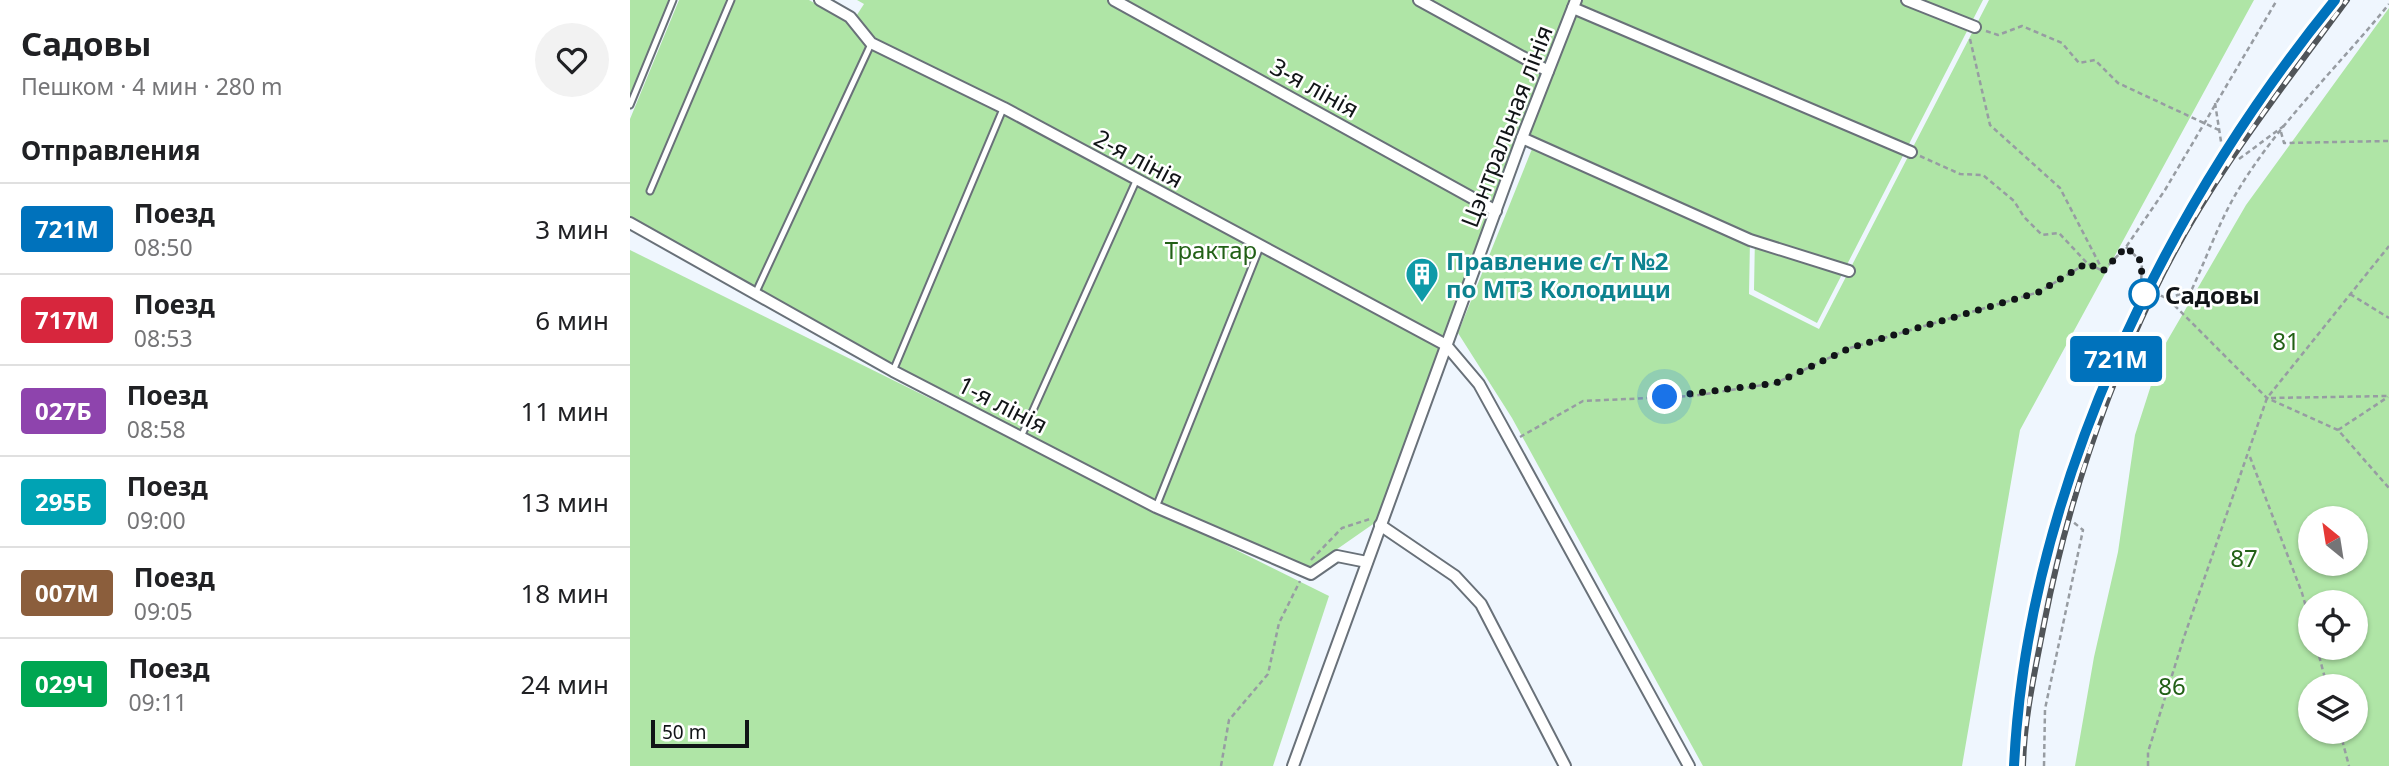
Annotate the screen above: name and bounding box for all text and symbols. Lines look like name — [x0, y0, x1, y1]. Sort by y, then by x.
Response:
street label: Цэнтральная лінія — [1452, 20, 1560, 232]
text: Садовы — [21, 21, 151, 66]
button: heart — [535, 23, 609, 97]
street label: 3-я лінія — [1265, 49, 1365, 125]
text: Пешком · 4 мин · 280 m — [21, 70, 283, 102]
street label: 2-я лінія — [1089, 121, 1189, 195]
text: Отправления — [21, 132, 200, 168]
text: Поезд — [134, 195, 215, 231]
text: 3 мин — [535, 211, 609, 247]
text: 721М — [35, 212, 99, 245]
text: 08:50 — [134, 231, 193, 263]
park label: Трактар — [1165, 233, 1257, 266]
place label: Правление с/т №2 по МТЗ Колодищи — [1446, 244, 1671, 305]
building icon: Правление с/т №2 по МТЗ Колодищи — [1403, 255, 1441, 304]
place label: Садовы — [2165, 278, 2260, 311]
marker: Садовы — [2129, 279, 2159, 309]
text: Поезд — [134, 286, 215, 322]
text: 6 мин — [535, 302, 609, 338]
text: 717М — [35, 303, 99, 336]
text: 08:53 — [134, 322, 193, 354]
park label: 81 — [2272, 324, 2300, 357]
line badge: 721М — [2067, 336, 2165, 382]
text: 721М — [2084, 342, 2148, 375]
street label: 1-я лінія — [952, 367, 1054, 441]
text: Поезд — [127, 377, 208, 413]
your location — [1647, 379, 1682, 414]
text: 11 мин — [520, 393, 609, 429]
text: 027Б — [35, 394, 92, 427]
text: 08:58 — [127, 413, 186, 445]
text: Поезд — [127, 468, 208, 504]
text: 13 мин — [520, 484, 609, 520]
text: 295Б — [35, 485, 92, 518]
text: 09:00 — [127, 504, 186, 536]
north arrow — [2298, 506, 2368, 576]
map controls — [2298, 506, 2368, 744]
park label: 87 — [2230, 541, 2258, 574]
text: Поезд — [134, 559, 215, 595]
text: 18 мин — [520, 575, 609, 611]
text: 007М — [35, 576, 99, 609]
button: locate — [2298, 590, 2368, 660]
text: 09:05 — [134, 595, 193, 627]
text: Поезд — [128, 650, 210, 686]
text: 24 мин — [520, 666, 609, 702]
text: 029Ч — [35, 667, 93, 700]
park label: 86 — [2158, 669, 2186, 702]
button: layers — [2298, 674, 2368, 744]
text: 09:11 — [128, 686, 187, 718]
scale bar — [651, 717, 749, 749]
text: 50 m — [662, 719, 706, 745]

